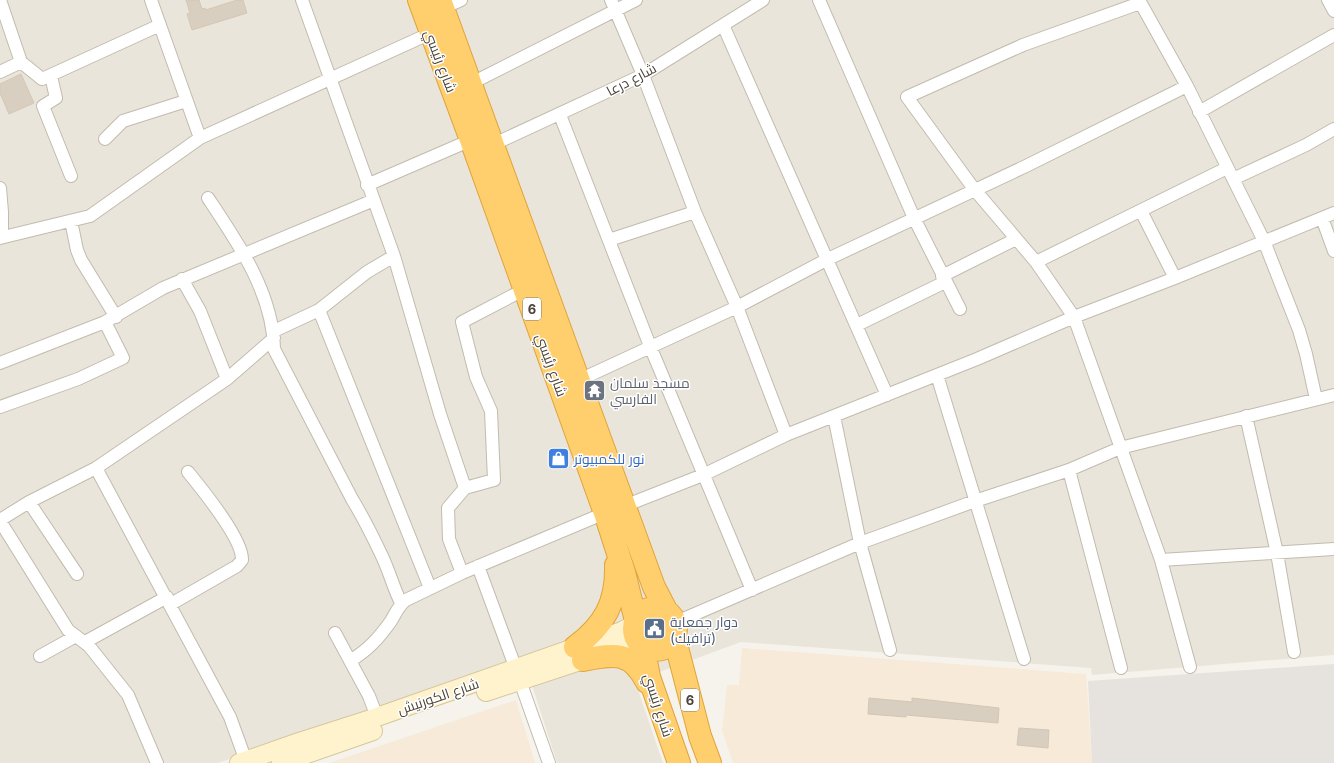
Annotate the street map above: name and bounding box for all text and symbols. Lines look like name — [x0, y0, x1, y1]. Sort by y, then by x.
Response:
street label: شارع رئيسي — [418, 27, 461, 96]
street label: شارع درعا — [603, 59, 659, 100]
road number: 6 — [523, 298, 541, 320]
street label: شارع رئيسي — [530, 331, 571, 400]
place label: مسجد سلمان الفارسي — [610, 374, 690, 410]
temple icon: مسجد سلمان الفارسي — [581, 377, 607, 403]
shop icon: نور للكمبيوتر — [545, 445, 571, 471]
place label: نور للكمبيوتر — [573, 450, 645, 467]
place label: دوار جمعاية (ترافيك) — [670, 613, 738, 646]
public building icon: دوار جمعاية (ترافيك) — [642, 616, 668, 642]
street label: شارع رئيسي — [638, 671, 677, 740]
street label: شارع الكورنيش — [395, 674, 481, 719]
road number: 6 — [681, 689, 699, 711]

